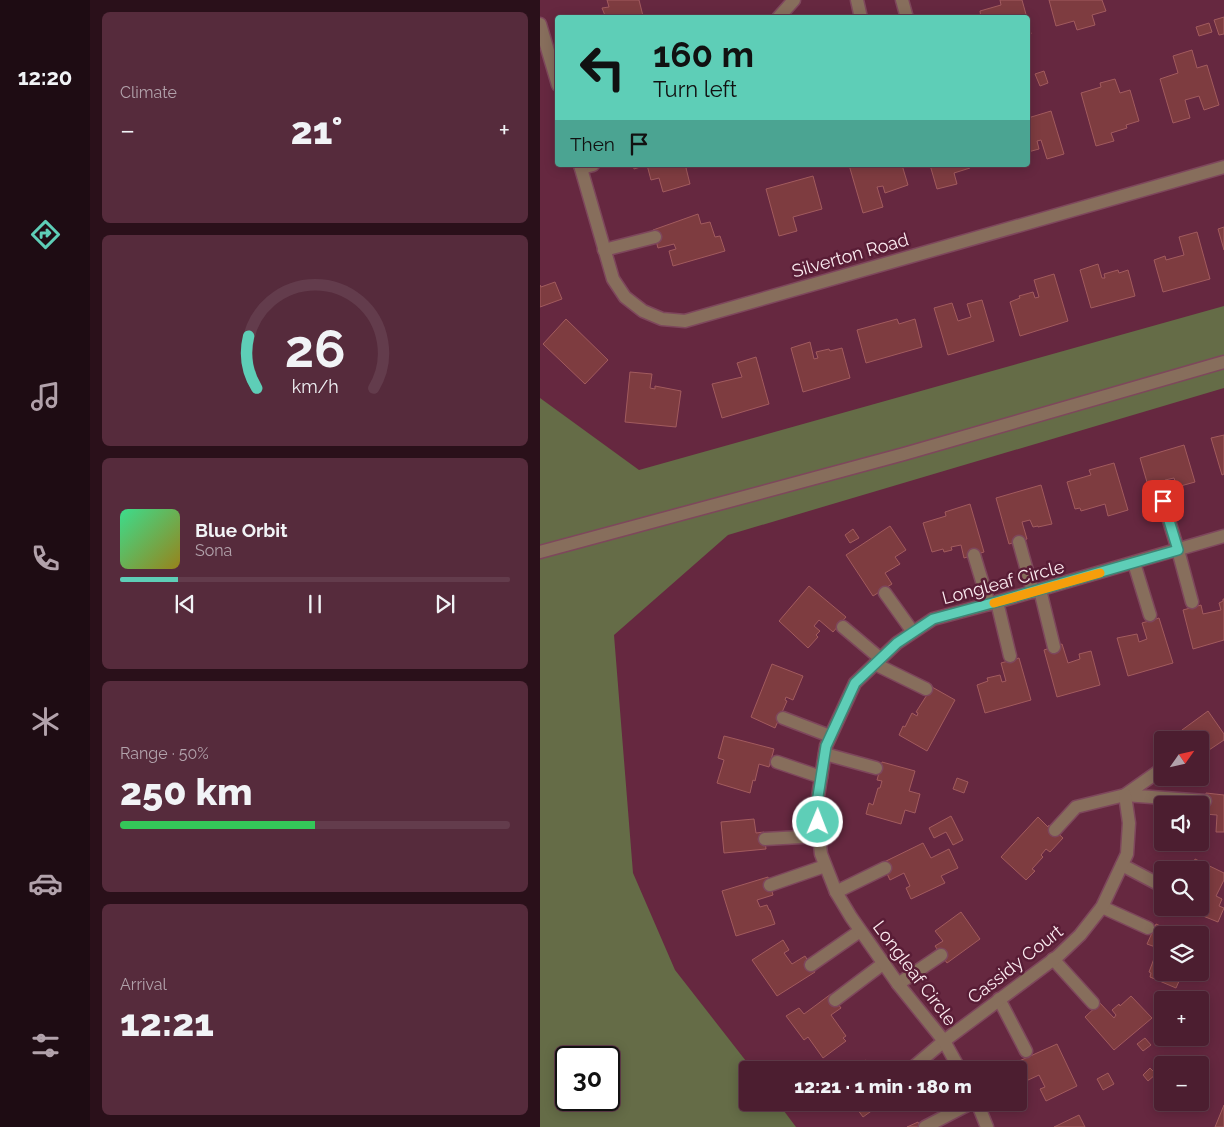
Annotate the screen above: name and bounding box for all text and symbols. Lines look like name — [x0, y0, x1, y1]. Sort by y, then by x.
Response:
text: 160 m — [653, 34, 754, 75]
icon: left — [570, 35, 635, 100]
text: 12:20 — [18, 64, 72, 90]
text: Turn left — [653, 76, 737, 102]
text: Climate — [120, 83, 177, 102]
text: 21° — [291, 108, 343, 153]
text: − — [120, 114, 135, 147]
text: + — [498, 114, 510, 147]
icon: arrive — [625, 130, 653, 158]
text: Then — [570, 133, 615, 155]
icon: directions — [28, 217, 63, 252]
street label: Silverton Road — [789, 228, 911, 282]
text: 26 — [285, 318, 345, 379]
text: km/h — [291, 376, 339, 397]
icon: music — [28, 379, 63, 414]
pin — [1142, 480, 1184, 522]
icon: arrive — [1149, 487, 1177, 515]
text: Blue Orbit — [195, 519, 287, 541]
icon: phone — [28, 541, 63, 576]
text: Sona — [195, 541, 232, 560]
street label: Longleaf Circle — [940, 555, 1067, 608]
icon: previous — [171, 590, 199, 618]
icon: pause — [301, 590, 329, 618]
icon: next — [431, 590, 459, 618]
icon: climate — [28, 704, 63, 739]
north arrow — [1154, 731, 1209, 786]
map controls — [1154, 731, 1209, 1111]
text: Range · 50% — [120, 744, 209, 763]
text: 250 km — [120, 769, 253, 814]
position arrow — [791, 795, 843, 847]
button: sound — [1154, 796, 1209, 851]
button: search — [1154, 861, 1209, 916]
icon: car — [28, 866, 63, 901]
street label: Longleaf Circle — [869, 917, 961, 1030]
street label: Cassidy Court — [963, 920, 1067, 1008]
button: layers — [1154, 926, 1209, 981]
text: Arrival — [120, 975, 167, 994]
button: + — [1154, 991, 1209, 1046]
text: 12:21 — [120, 1000, 214, 1045]
icon: filters — [28, 1028, 63, 1063]
speed limit sign: 30 — [555, 1046, 620, 1111]
button: − — [1154, 1056, 1209, 1111]
text: 12:21 · 1 min · 180 m — [794, 1075, 972, 1097]

